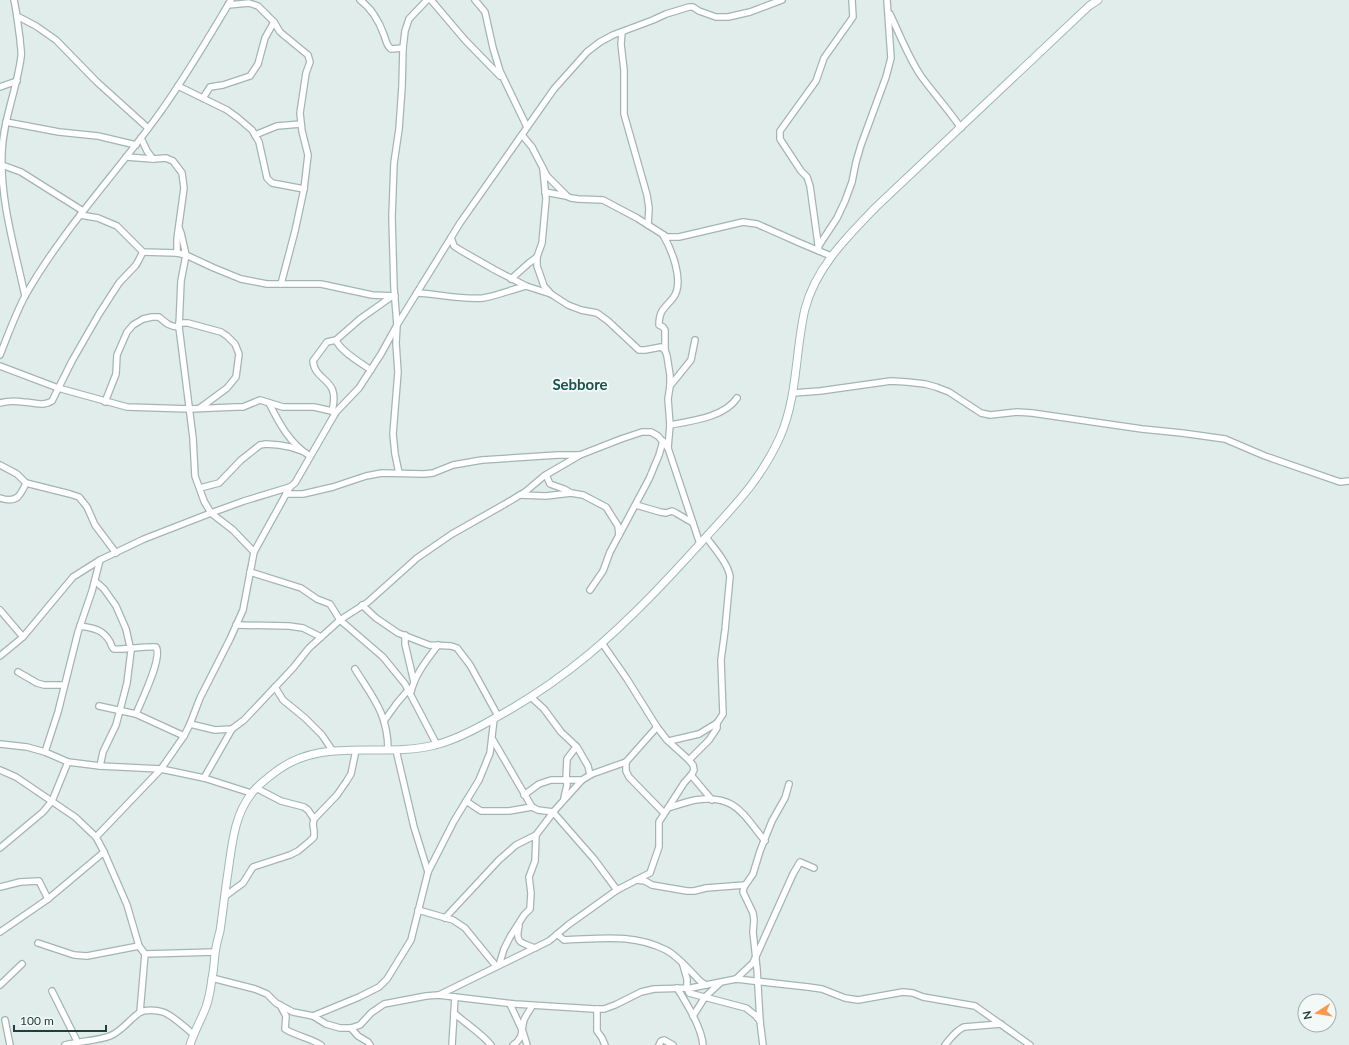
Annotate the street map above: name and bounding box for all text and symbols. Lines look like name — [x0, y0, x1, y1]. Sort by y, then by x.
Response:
district label: Sebbore — [552, 375, 608, 393]
north arrow — [1297, 993, 1337, 1033]
scale bar — [14, 1007, 106, 1033]
text: N — [1299, 1010, 1314, 1021]
text: 100 m — [20, 1013, 54, 1028]

